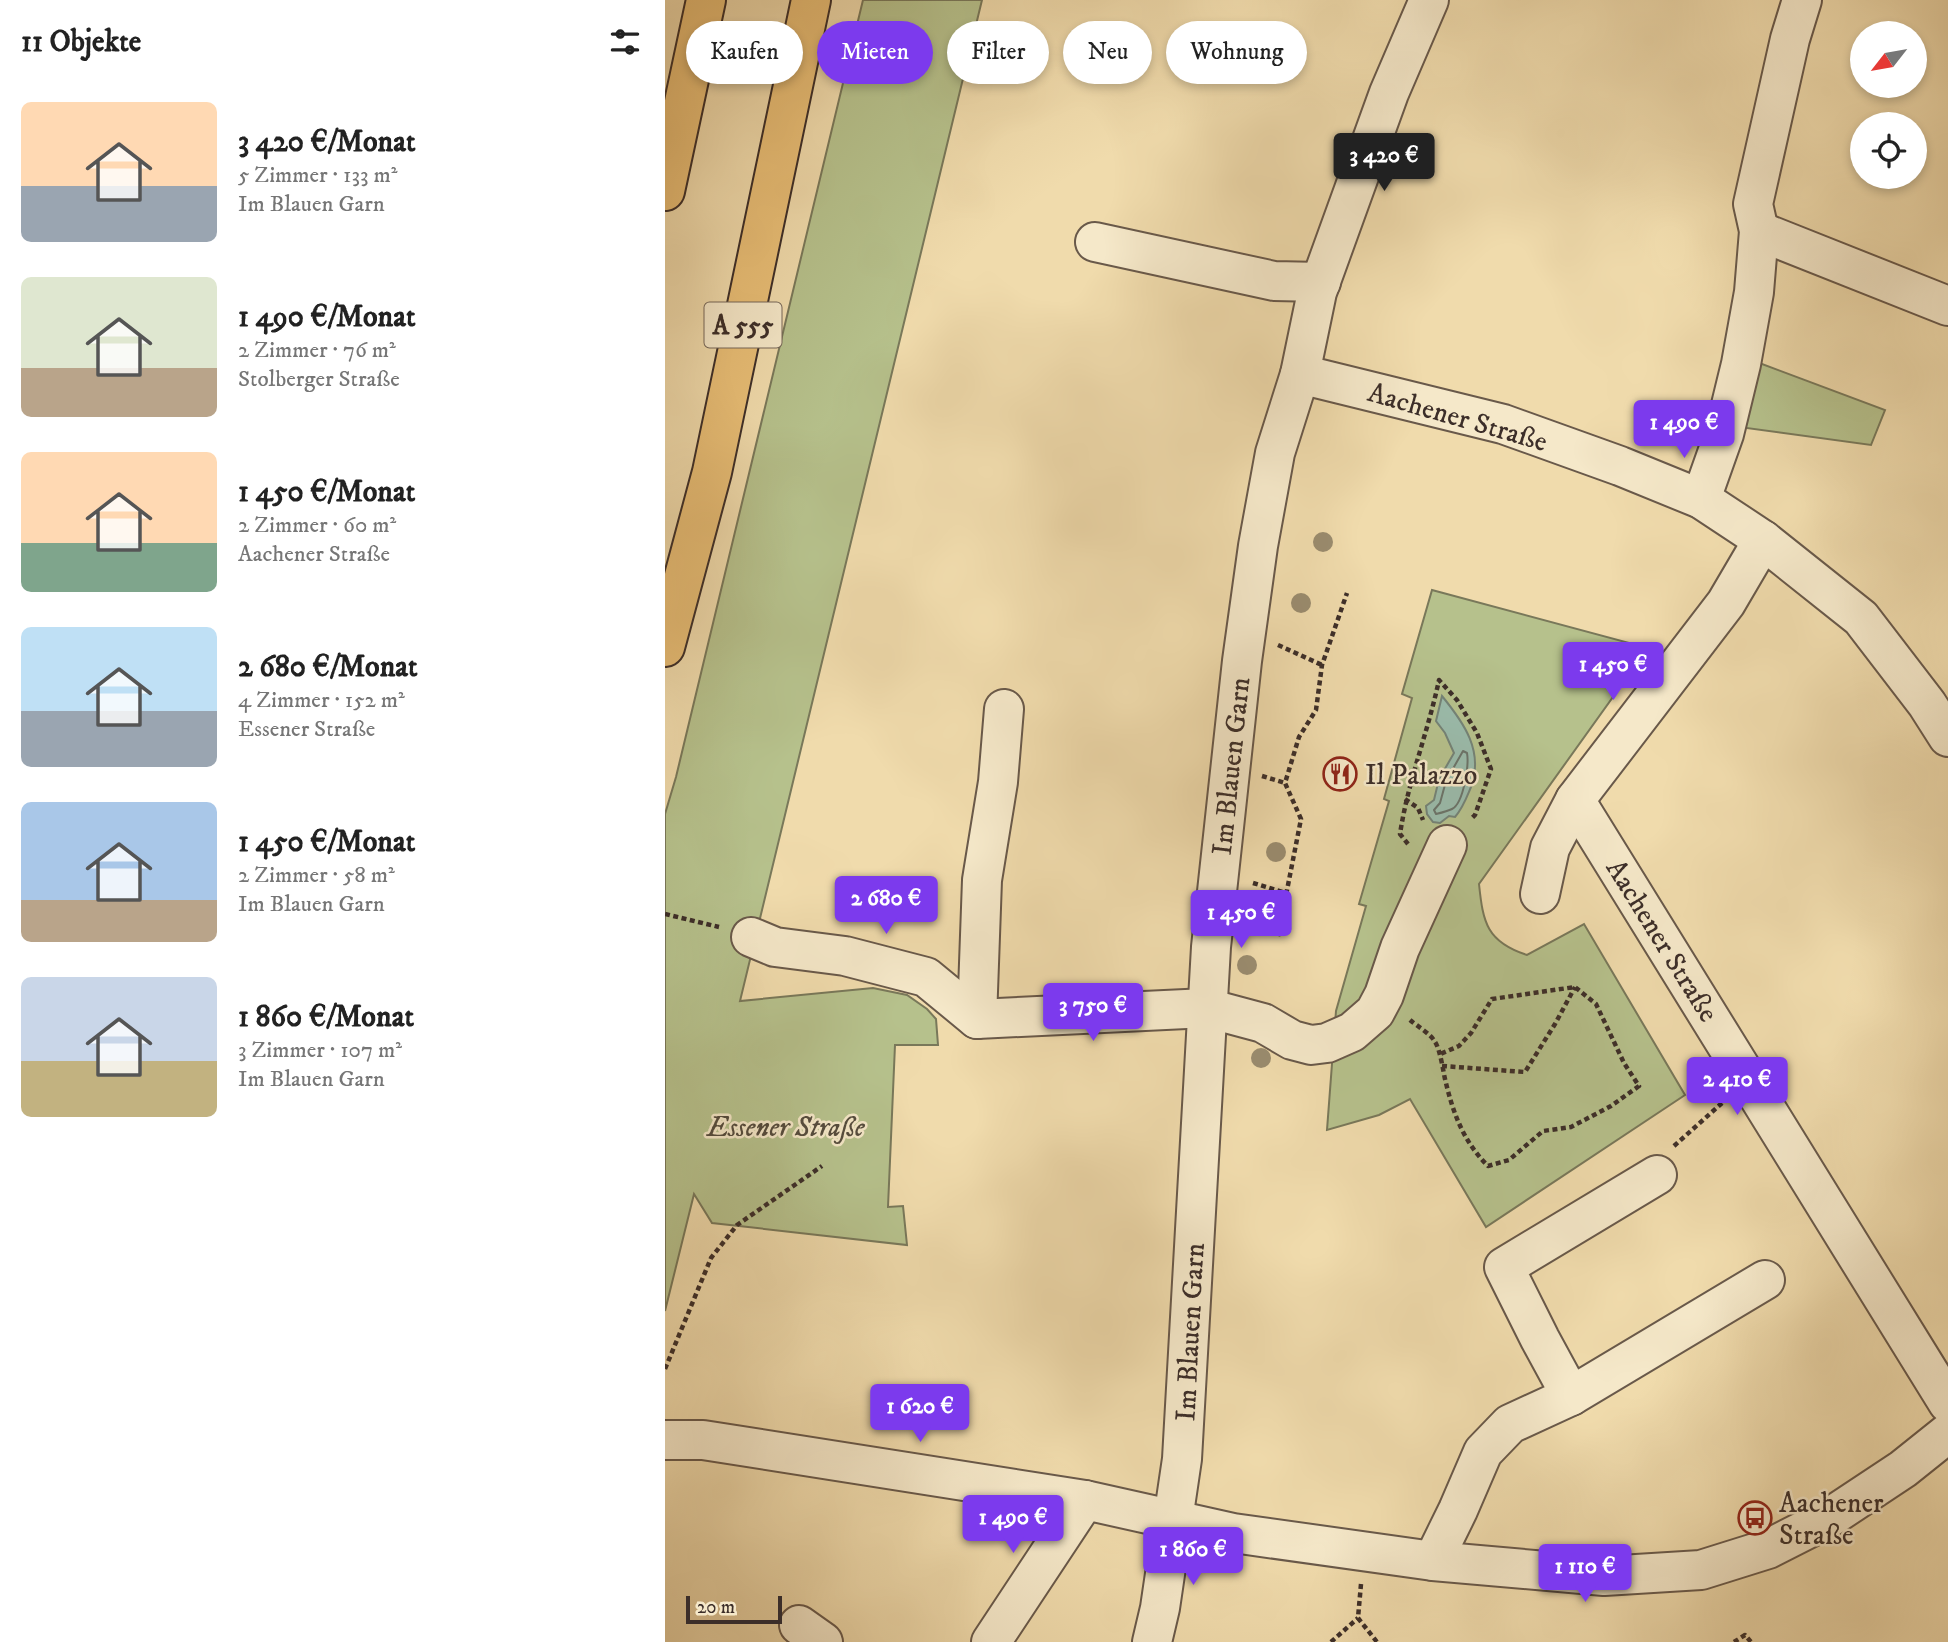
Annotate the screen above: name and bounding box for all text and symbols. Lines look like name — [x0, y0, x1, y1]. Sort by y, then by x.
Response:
chip: Kaufen — [686, 21, 803, 84]
chip: Mieten — [817, 21, 933, 84]
chip: Filter — [947, 21, 1049, 84]
chip: Neu — [1063, 21, 1152, 84]
chip: Wohnung — [1166, 21, 1307, 84]
north arrow — [1850, 21, 1927, 98]
map controls — [1850, 21, 1927, 189]
icon: filters — [606, 23, 644, 61]
text: 11 Objekte — [21, 24, 141, 61]
button: locate — [1850, 112, 1927, 189]
text: 3 420 €/Monat — [238, 124, 416, 161]
icon: home — [77, 130, 161, 214]
pin: 3 420 € — [1319, 134, 1449, 193]
text: 3 420 € — [1350, 141, 1418, 170]
text: 5 Zimmer · 133 m² — [238, 161, 398, 190]
text: Im Blauen Garn — [238, 190, 385, 219]
text: 1 490 €/Monat — [238, 299, 416, 336]
road number: A 555 — [705, 302, 781, 348]
icon: home — [77, 305, 161, 389]
text: 2 Zimmer · 76 m² — [238, 336, 396, 365]
text: Stolberger Straße — [238, 365, 400, 394]
street label: Aachener Straße — [1364, 375, 1551, 460]
pin: 1 490 € — [1619, 400, 1749, 460]
text: 1 490 € — [1650, 408, 1718, 437]
text: 1 450 €/Monat — [238, 474, 415, 511]
icon: home — [77, 480, 161, 564]
text: 2 Zimmer · 60 m² — [238, 511, 396, 540]
text: Aachener Straße — [238, 540, 390, 569]
pin: 1 450 € — [1548, 642, 1678, 702]
text: 2 680 €/Monat — [238, 649, 418, 686]
text: 1 450 € — [1579, 650, 1647, 679]
icon: home — [77, 655, 161, 739]
street label: Im Blauen Garn — [1205, 675, 1258, 857]
text: 4 Zimmer · 152 m² — [238, 686, 405, 715]
text: Essener Straße — [238, 715, 375, 744]
restaurant icon: Il Palazzo — [1321, 755, 1359, 793]
place label: Il Palazzo — [1365, 758, 1477, 793]
text: 1 450 €/Monat — [238, 824, 415, 861]
icon: home — [77, 830, 161, 914]
street label: Aachener Straße — [1598, 853, 1726, 1029]
text: 2 Zimmer · 58 m² — [238, 861, 395, 890]
pin: 2 680 € — [821, 876, 951, 936]
text: 2 680 € — [851, 884, 921, 913]
text: Im Blauen Garn — [238, 890, 385, 919]
pin: 1 450 € — [1176, 890, 1306, 950]
text: 1 450 € — [1207, 898, 1275, 927]
pin: 3 750 € — [1028, 984, 1158, 1043]
text: 3 750 € — [1059, 991, 1127, 1020]
text: 1 860 €/Monat — [238, 999, 414, 1036]
icon: home — [77, 1005, 161, 1089]
text: 3 Zimmer · 107 m² — [238, 1036, 402, 1065]
pin: 2 410 € — [1672, 1058, 1802, 1117]
text: Im Blauen Garn — [238, 1065, 385, 1094]
text: 2 410 € — [1703, 1065, 1771, 1094]
park label: Essener Straße — [705, 1110, 866, 1145]
street label: Im Blauen Garn — [1168, 1242, 1213, 1422]
pin: 1 620 € — [855, 1384, 985, 1444]
text: 1 620 € — [886, 1392, 954, 1421]
place label: Aachener Straße — [1779, 1486, 1884, 1553]
pin: 1 490 € — [948, 1496, 1078, 1555]
bus stop icon: Aachener Straße — [1736, 1499, 1774, 1537]
text: 1 490 € — [979, 1503, 1047, 1532]
pin: 1 860 € — [1128, 1528, 1258, 1587]
text: 1 860 € — [1159, 1535, 1227, 1564]
pin: 1 110 € — [1520, 1544, 1650, 1604]
text: 1 110 € — [1555, 1552, 1615, 1581]
scale bar — [686, 1593, 782, 1625]
text: 20 m — [697, 1596, 735, 1619]

